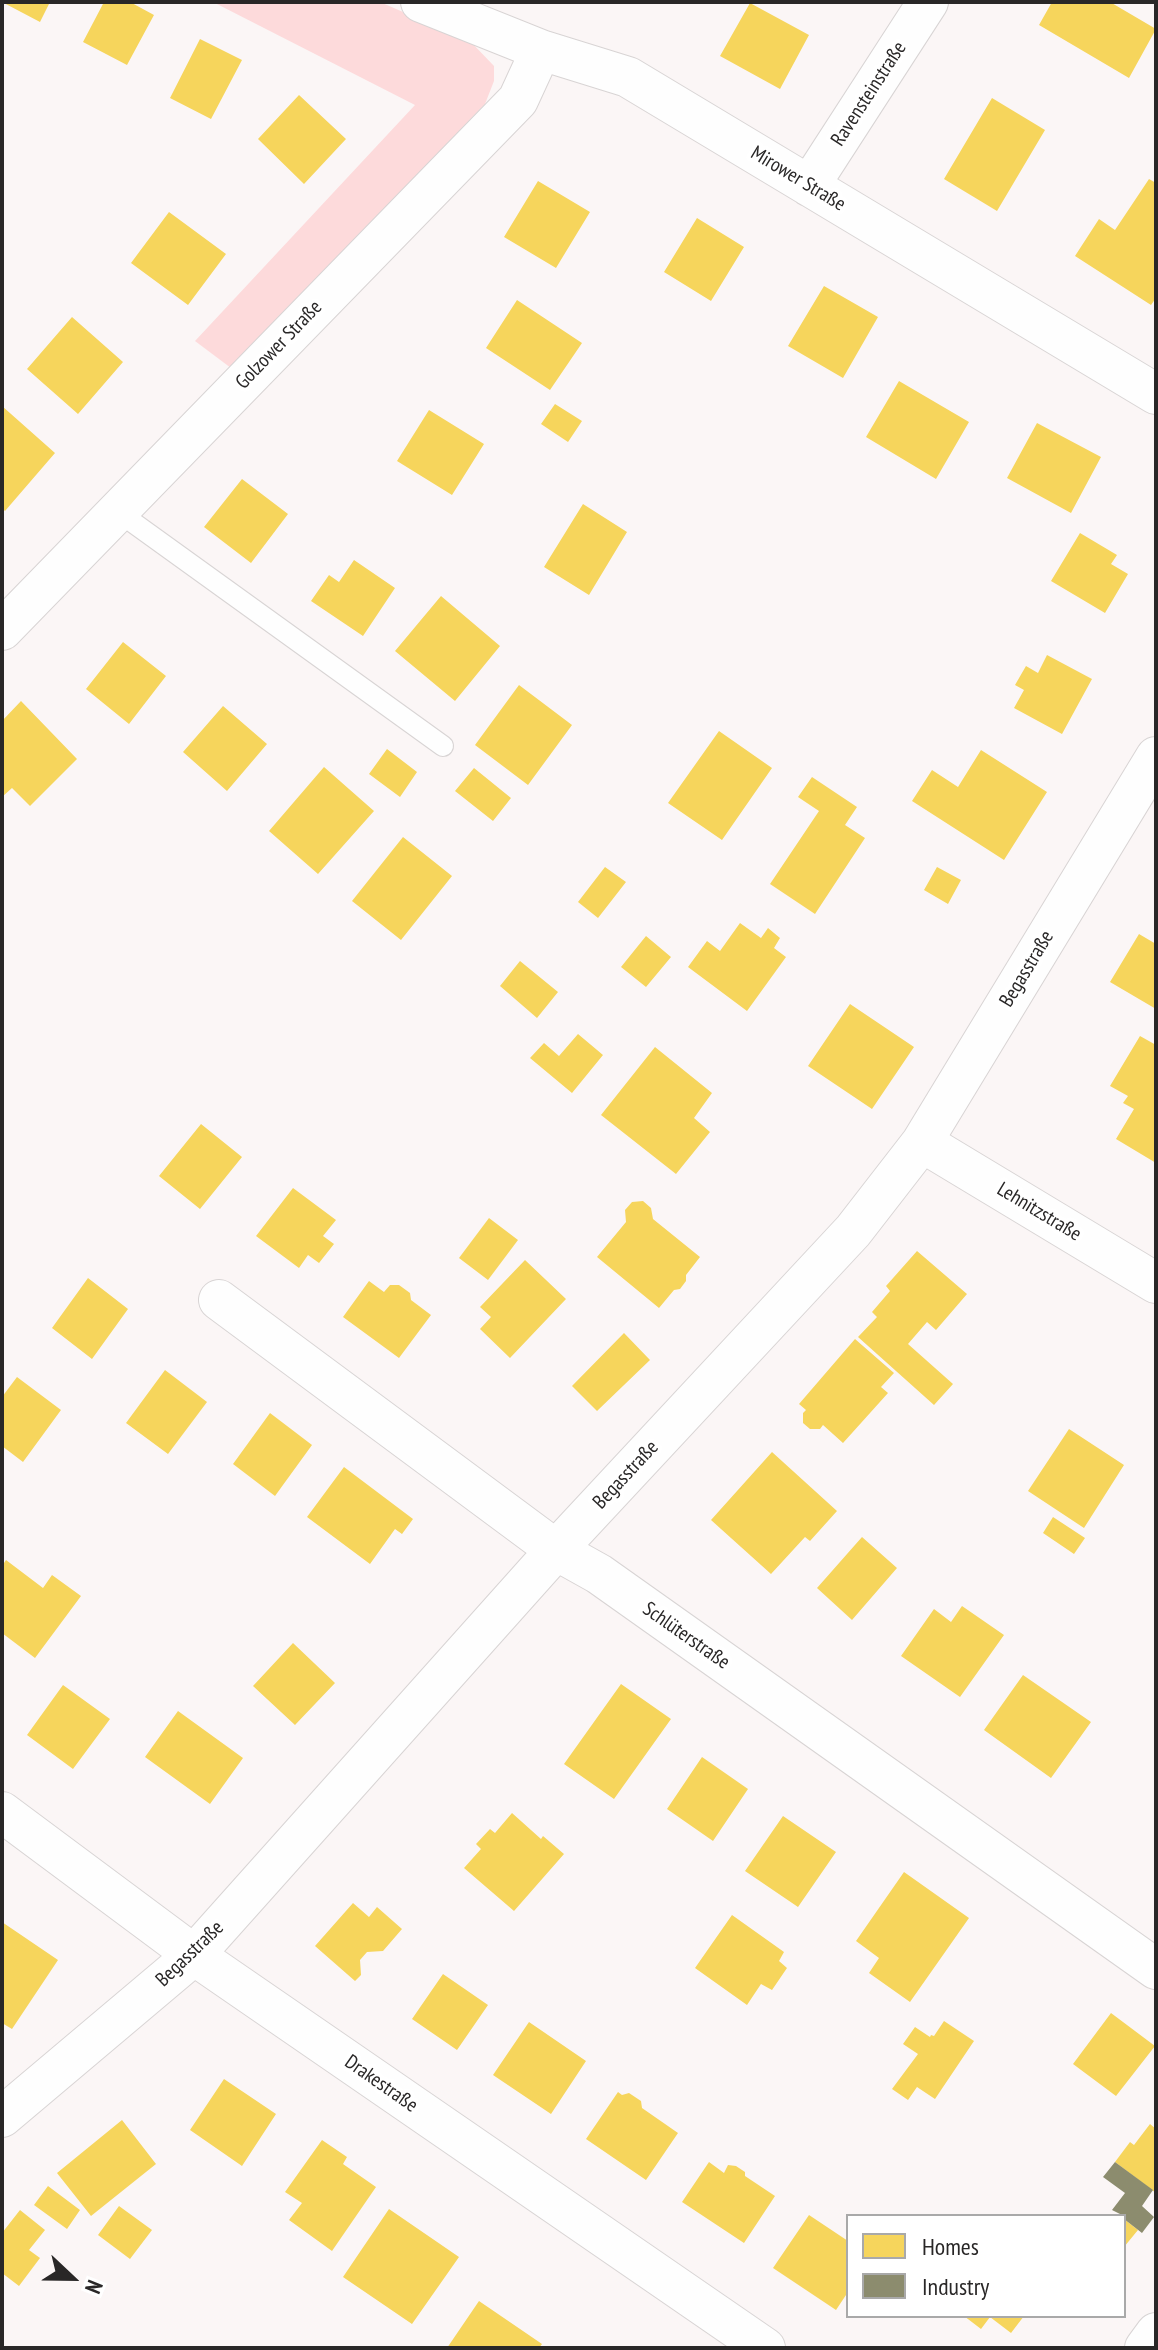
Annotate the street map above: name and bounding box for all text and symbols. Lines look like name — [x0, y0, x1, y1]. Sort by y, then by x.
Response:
street label: Ravensteinstraße — [826, 37, 912, 151]
street label: Mirower Straße — [746, 141, 850, 217]
street label: Golzower Straße — [231, 296, 327, 394]
street label: Begasstraße — [995, 927, 1059, 1011]
street label: Lehnitzstraße — [993, 1177, 1085, 1247]
street label: Begasstraße — [588, 1436, 664, 1514]
street label: Schlüterstraße — [638, 1597, 734, 1675]
street label: Begasstraße — [151, 1916, 229, 1992]
street label: Drakestraße — [340, 2050, 422, 2118]
legend — [846, 2214, 1126, 2318]
text: Homes — [922, 2231, 979, 2262]
north arrow — [32, 2238, 112, 2318]
text: Industry — [922, 2271, 989, 2302]
text: N — [79, 2276, 109, 2298]

